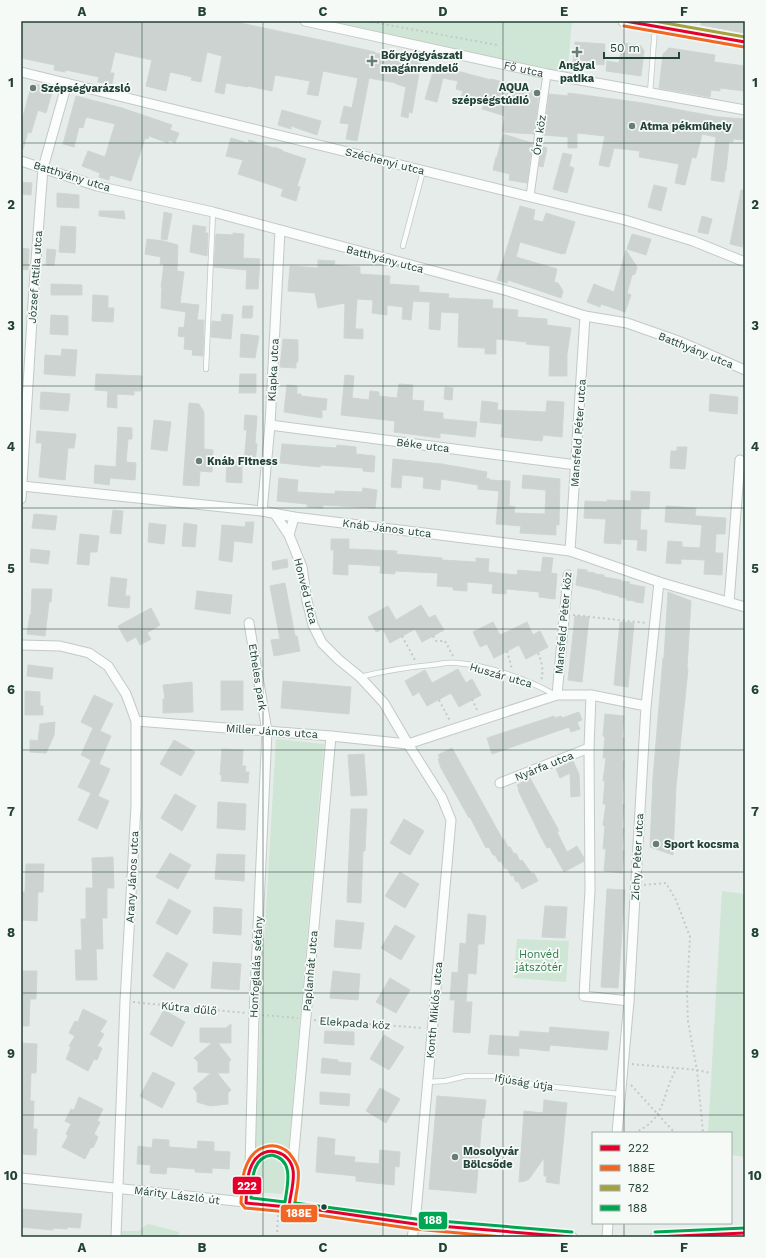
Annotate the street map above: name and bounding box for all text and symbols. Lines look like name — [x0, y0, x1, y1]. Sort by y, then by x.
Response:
text: A — [78, 4, 87, 19]
text: B — [198, 4, 207, 19]
text: C — [319, 4, 328, 19]
text: D — [438, 4, 448, 19]
text: E — [560, 4, 568, 19]
text: F — [680, 4, 688, 19]
scale bar — [604, 34, 679, 60]
text: 50 m — [610, 41, 640, 55]
marker: Angyal patika — [572, 47, 582, 57]
place label: Bőrgyógyászati magánrendelő — [381, 49, 463, 75]
marker: Bőrgyógyászati magánrendelő — [366, 55, 378, 67]
street label: Fő utca — [503, 59, 545, 80]
place label: Angyal patika — [559, 59, 596, 85]
text: 1 — [8, 75, 14, 90]
text: 1 — [752, 75, 758, 90]
place label: AQUA szépségstúdió — [452, 81, 530, 107]
place label: Szépségvarázsló — [41, 82, 131, 95]
marker: Szépségvarázsló — [28, 83, 38, 93]
marker: AQUA szépségstúdió — [532, 88, 542, 98]
street label: Óra köz — [529, 114, 549, 156]
place label: Atma pékműhely — [640, 120, 733, 133]
marker: Atma pékműhely — [627, 121, 637, 131]
street label: Széchenyi utca — [344, 145, 426, 178]
street label: Batthyány utca — [32, 159, 112, 194]
text: 2 — [7, 197, 15, 212]
text: 2 — [751, 197, 759, 212]
street label: József Attila utca — [26, 230, 45, 324]
street label: Batthyány utca — [345, 243, 425, 276]
text: 3 — [7, 318, 15, 333]
text: 3 — [751, 318, 759, 333]
street label: Batthyány utca — [656, 330, 735, 371]
street label: Klapka utca — [265, 338, 282, 402]
street label: Mansfeld Péter utca — [568, 379, 589, 487]
street label: Béke utca — [396, 436, 450, 455]
text: 4 — [7, 439, 16, 454]
text: 4 — [751, 439, 760, 454]
place label: Knáb Fitness — [207, 455, 278, 468]
marker: Knáb Fitness — [194, 456, 204, 466]
street label: Knáb János utca — [342, 517, 432, 540]
street label: Honvéd utca — [291, 557, 320, 626]
text: 5 — [7, 561, 15, 576]
text: 5 — [751, 561, 759, 576]
street label: Mansfeld Péter köz — [553, 571, 574, 675]
street label: Etheles park — [246, 643, 269, 712]
street label: Huszár utca — [468, 660, 534, 691]
text: 6 — [7, 682, 15, 697]
text: 6 — [751, 682, 759, 697]
street label: Miller János utca — [226, 722, 318, 741]
street label: Nyárfa utca — [513, 749, 575, 784]
text: 7 — [7, 804, 15, 819]
text: 7 — [751, 804, 759, 819]
street label: Zichy Péter utca — [629, 813, 646, 901]
street label: Arany János utca — [124, 831, 141, 923]
place label: Sport kocsma — [664, 838, 740, 851]
marker: Sport kocsma — [651, 839, 661, 849]
street label: Honfoglalás sétány — [247, 916, 266, 1018]
text: 8 — [7, 925, 15, 940]
text: 8 — [751, 925, 759, 940]
street label: Paplanhát utca — [300, 930, 321, 1012]
park label: Honvéd játszótér — [514, 948, 563, 974]
street label: Konth Miklós utca — [424, 961, 445, 1059]
street label: Kútra dűlő — [160, 999, 217, 1018]
street label: Elekpada köz — [319, 1015, 391, 1032]
text: 9 — [7, 1046, 15, 1061]
text: 9 — [751, 1046, 759, 1061]
street label: Ifjúság útja — [494, 1071, 554, 1094]
legend — [592, 1132, 732, 1224]
text: 222 — [628, 1141, 649, 1155]
place label: Mosolyvár Bölcsőde — [463, 1145, 519, 1171]
marker: Mosolyvár Bölcsőde — [450, 1152, 460, 1162]
text: 188E — [628, 1161, 655, 1175]
text: 10 — [4, 1168, 18, 1183]
text: 10 — [748, 1168, 762, 1183]
line badge: 222 — [232, 1176, 262, 1195]
text: 222 — [237, 1180, 257, 1193]
text: 782 — [628, 1181, 649, 1195]
street label: Márity László út — [133, 1184, 221, 1207]
text: 188 — [628, 1201, 647, 1215]
unlabelled marker — [319, 1202, 329, 1212]
line badge: 188E — [280, 1204, 318, 1223]
text: 188E — [286, 1207, 312, 1220]
line badge: 188 — [418, 1211, 448, 1230]
text: 188 — [424, 1214, 442, 1227]
text: A — [78, 1240, 87, 1255]
text: B — [198, 1240, 207, 1255]
text: C — [319, 1240, 328, 1255]
text: D — [438, 1240, 448, 1255]
text: E — [560, 1240, 568, 1255]
text: F — [680, 1240, 688, 1255]

